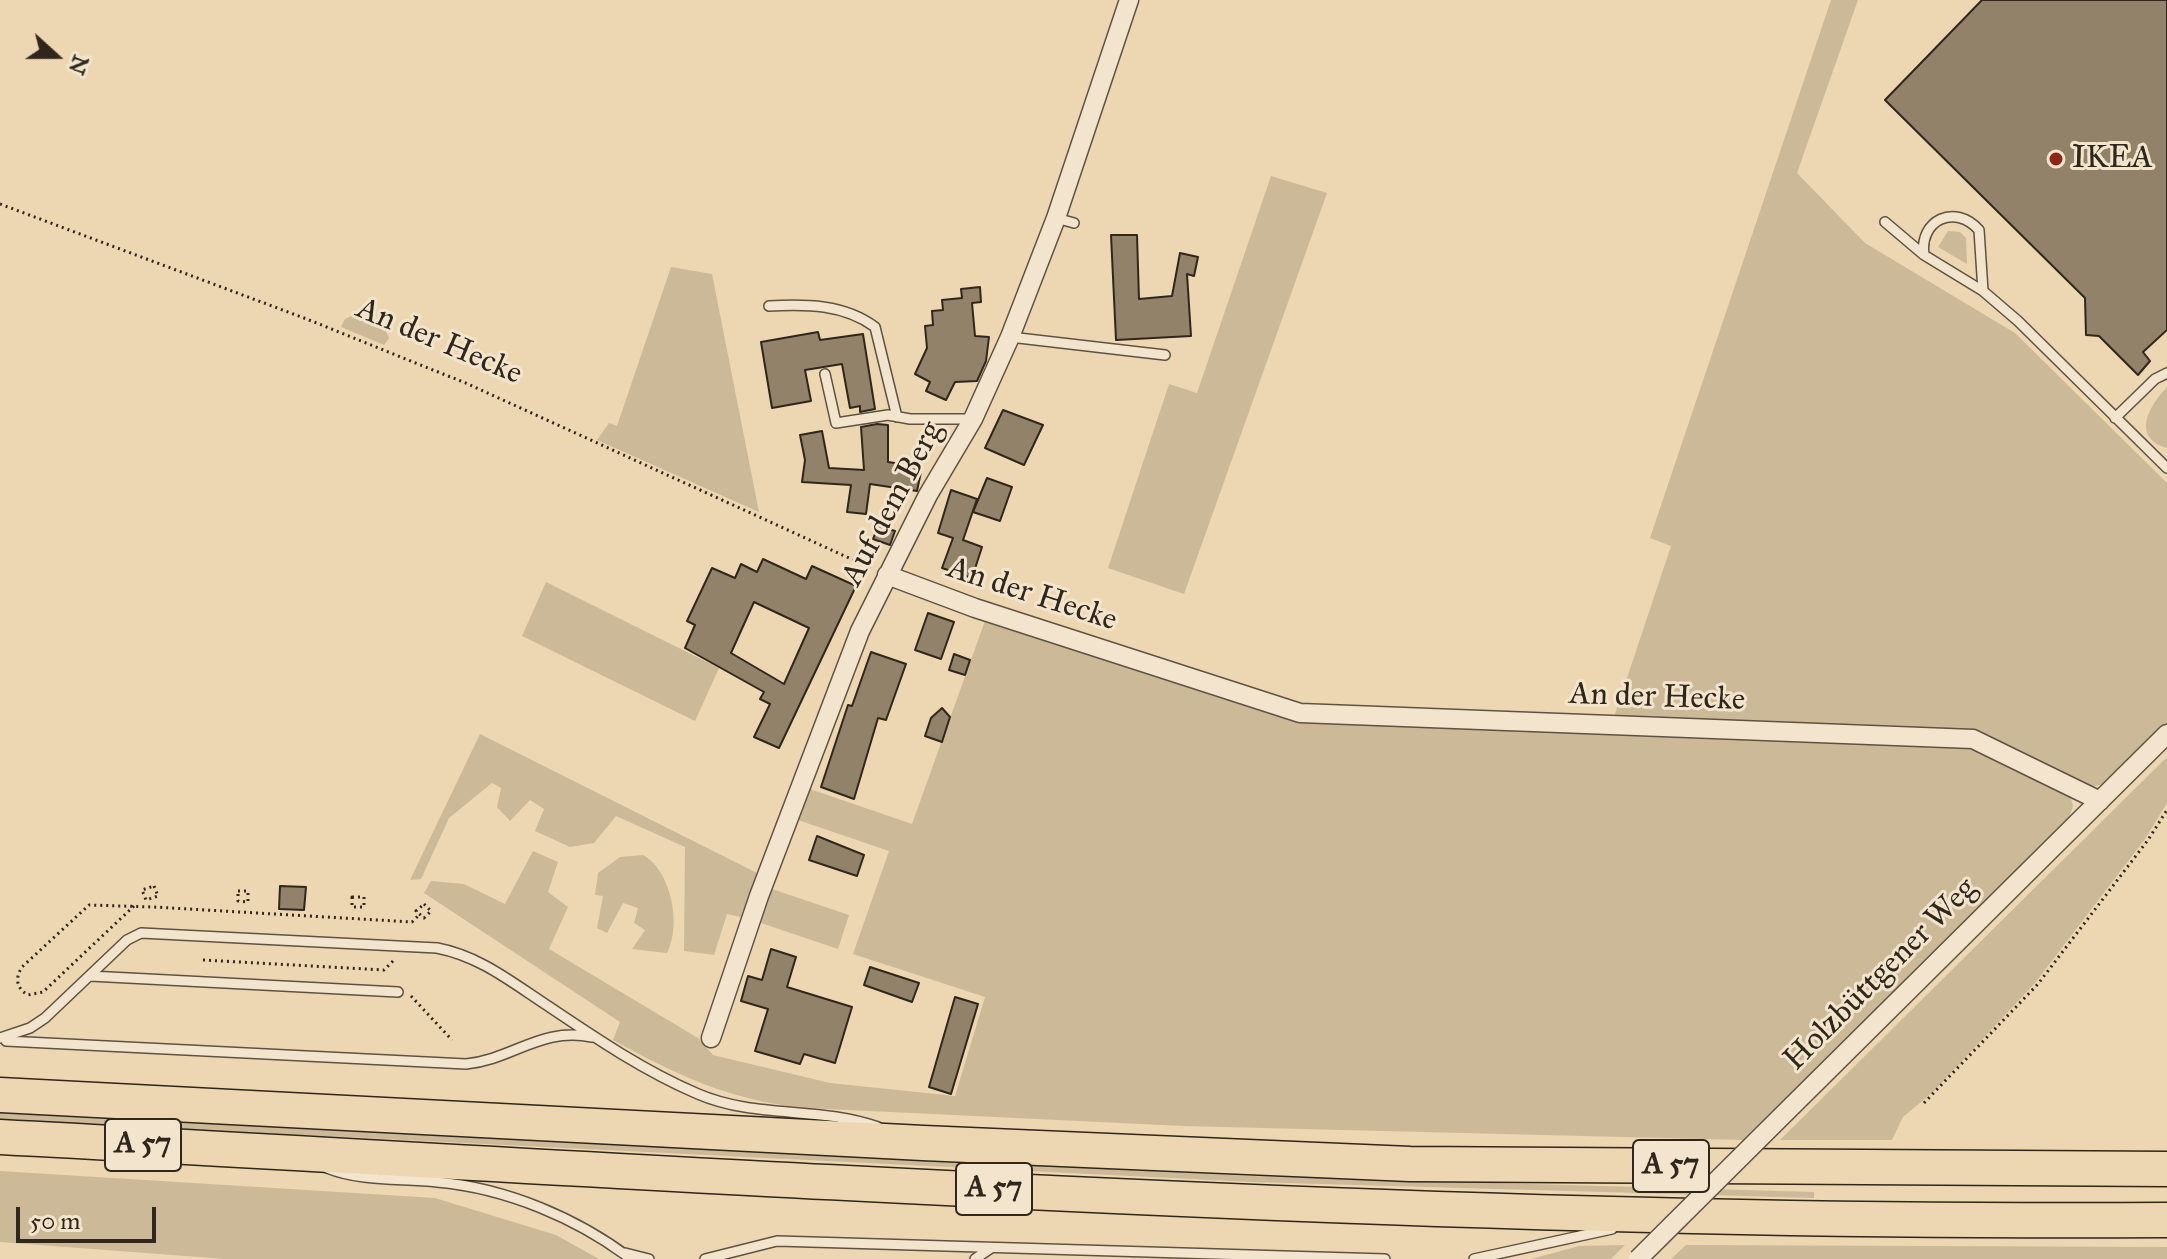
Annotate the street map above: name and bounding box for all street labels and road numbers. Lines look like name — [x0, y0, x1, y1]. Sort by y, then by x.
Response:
street label: An der Hecke — [350, 290, 528, 394]
street label: Auf dem Berg — [834, 415, 952, 593]
street label: An der Hecke — [942, 550, 1122, 640]
street label: An der Hecke — [1568, 676, 1746, 720]
street label: Holzbüttgener Weg — [1776, 870, 1986, 1080]
road number: A 57 — [105, 1119, 181, 1171]
road number: A 57 — [1633, 1140, 1709, 1192]
road number: A 57 — [956, 1163, 1032, 1215]

